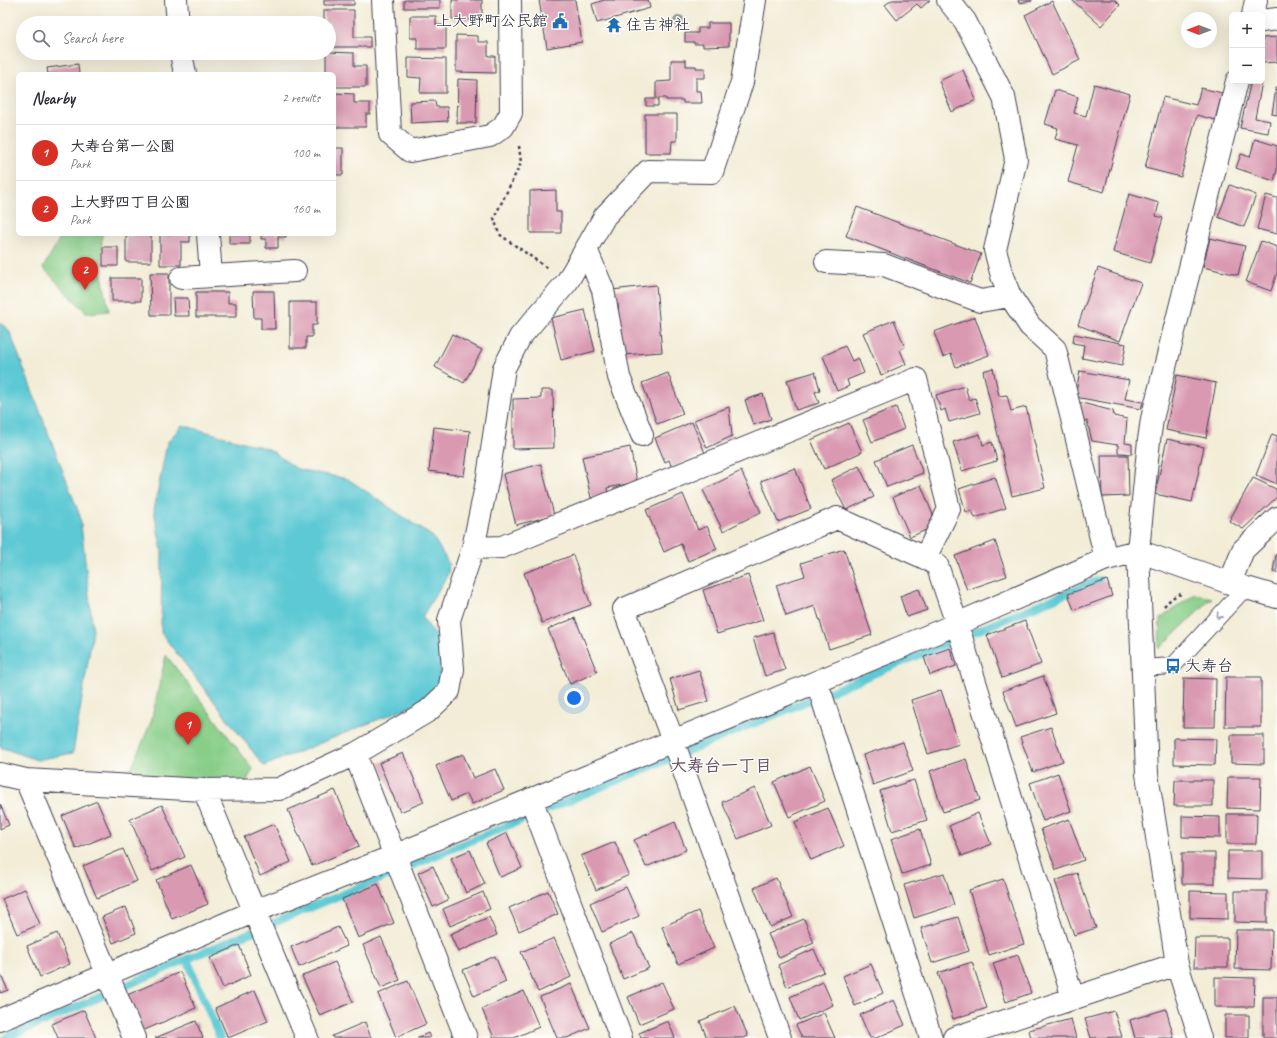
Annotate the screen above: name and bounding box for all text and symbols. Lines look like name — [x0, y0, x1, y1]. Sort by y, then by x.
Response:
place label: 上大野町公民館 — [436, 11, 548, 31]
public building icon: 上大野町公民館 — [551, 12, 569, 30]
north arrow — [1181, 12, 1217, 48]
map controls — [1229, 12, 1265, 84]
button: + — [1229, 12, 1265, 48]
place label: 住吉神社 — [626, 15, 690, 35]
search box — [16, 16, 336, 60]
temple icon: 住吉神社 — [605, 16, 623, 34]
icon: search — [30, 27, 52, 49]
text: Search here — [62, 29, 123, 48]
button: − — [1229, 48, 1265, 84]
text: Nearby — [32, 88, 75, 109]
text: 2 results — [282, 90, 320, 106]
text: 大寿台第一公園 — [70, 137, 175, 156]
text: 1 — [42, 145, 48, 161]
text: 100 m — [292, 145, 320, 161]
text: Park — [70, 156, 91, 172]
text: 上大野四丁目公園 — [70, 193, 190, 212]
text: 2 — [42, 201, 48, 217]
text: 160 m — [292, 201, 320, 217]
text: Park — [70, 212, 91, 228]
pin: 2 — [72, 257, 98, 290]
one-way arrow — [1216, 612, 1223, 619]
place label: 大寿台 — [1185, 656, 1233, 676]
bus stop icon: 大寿台 — [1164, 657, 1182, 675]
your location — [564, 688, 584, 708]
pin: 1 — [175, 712, 201, 745]
district label: 大寿台一丁目 — [670, 755, 772, 776]

